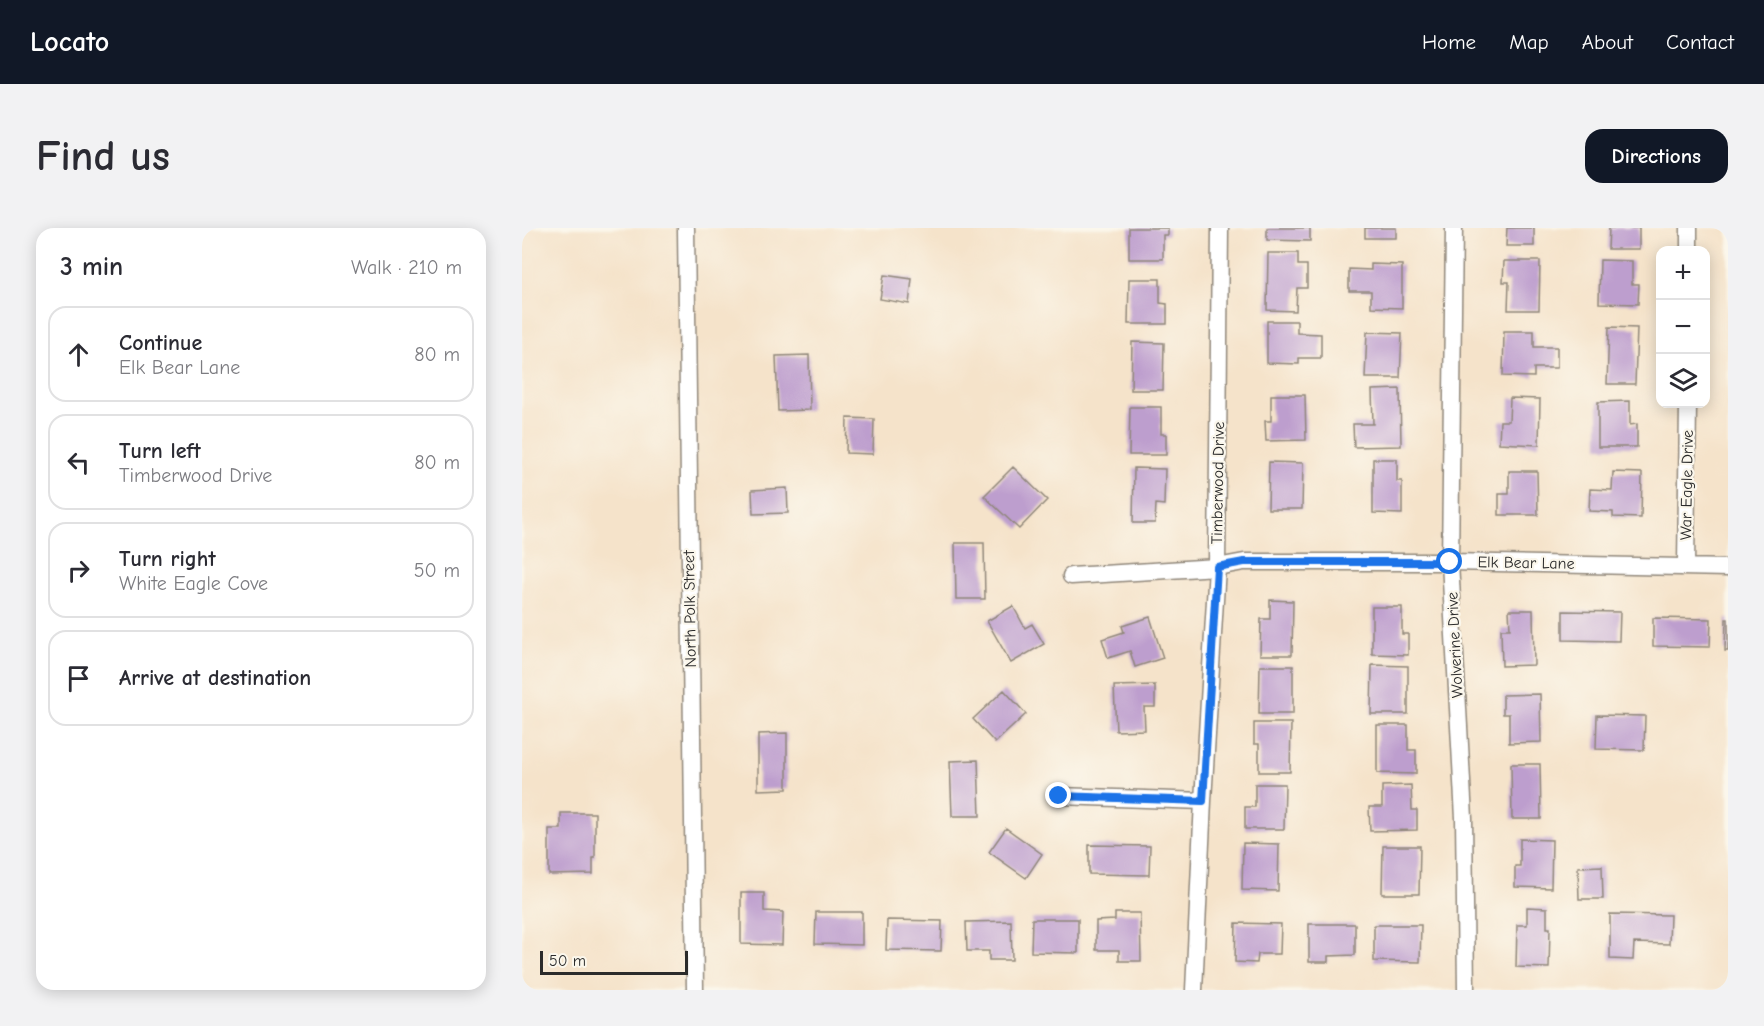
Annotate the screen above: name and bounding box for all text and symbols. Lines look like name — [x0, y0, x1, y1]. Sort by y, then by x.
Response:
text: Locato — [30, 26, 109, 58]
text: Home — [1422, 30, 1476, 54]
text: Map — [1509, 30, 1549, 54]
text: About — [1582, 30, 1633, 54]
text: Contact — [1666, 30, 1734, 54]
button: Directions — [1585, 129, 1728, 183]
text: Find us — [36, 132, 170, 181]
map controls — [1656, 246, 1710, 408]
button: + — [1656, 246, 1710, 300]
text: 3 min — [60, 252, 123, 282]
text: Walk · 210 m — [351, 256, 462, 279]
button: − — [1656, 300, 1710, 354]
text: Continue — [119, 330, 202, 356]
icon: ahead — [62, 338, 95, 371]
text: 80 m — [414, 343, 460, 366]
button: layers — [1656, 354, 1710, 408]
text: Elk Bear Lane — [119, 356, 240, 379]
street label: Timberwood Drive — [1208, 422, 1228, 544]
street label: War Eagle Drive — [1677, 430, 1697, 540]
text: Turn left — [119, 438, 201, 464]
icon: left — [62, 446, 95, 479]
text: 80 m — [414, 451, 460, 474]
text: Timberwood Drive — [119, 464, 272, 487]
text: Turn right — [119, 546, 216, 572]
route start — [1436, 548, 1462, 574]
street label: North Polk Street — [680, 550, 700, 668]
street label: Elk Bear Lane — [1477, 553, 1575, 573]
icon: right — [62, 554, 95, 587]
text: 50 m — [414, 559, 460, 582]
text: White Eagle Cove — [119, 572, 268, 595]
street label: Wolverine Drive — [1443, 591, 1467, 699]
icon: arrive — [62, 662, 95, 695]
text: Arrive at destination — [119, 665, 311, 691]
route end — [1045, 782, 1071, 808]
scale bar — [540, 948, 688, 976]
text: 50 m — [549, 952, 586, 970]

